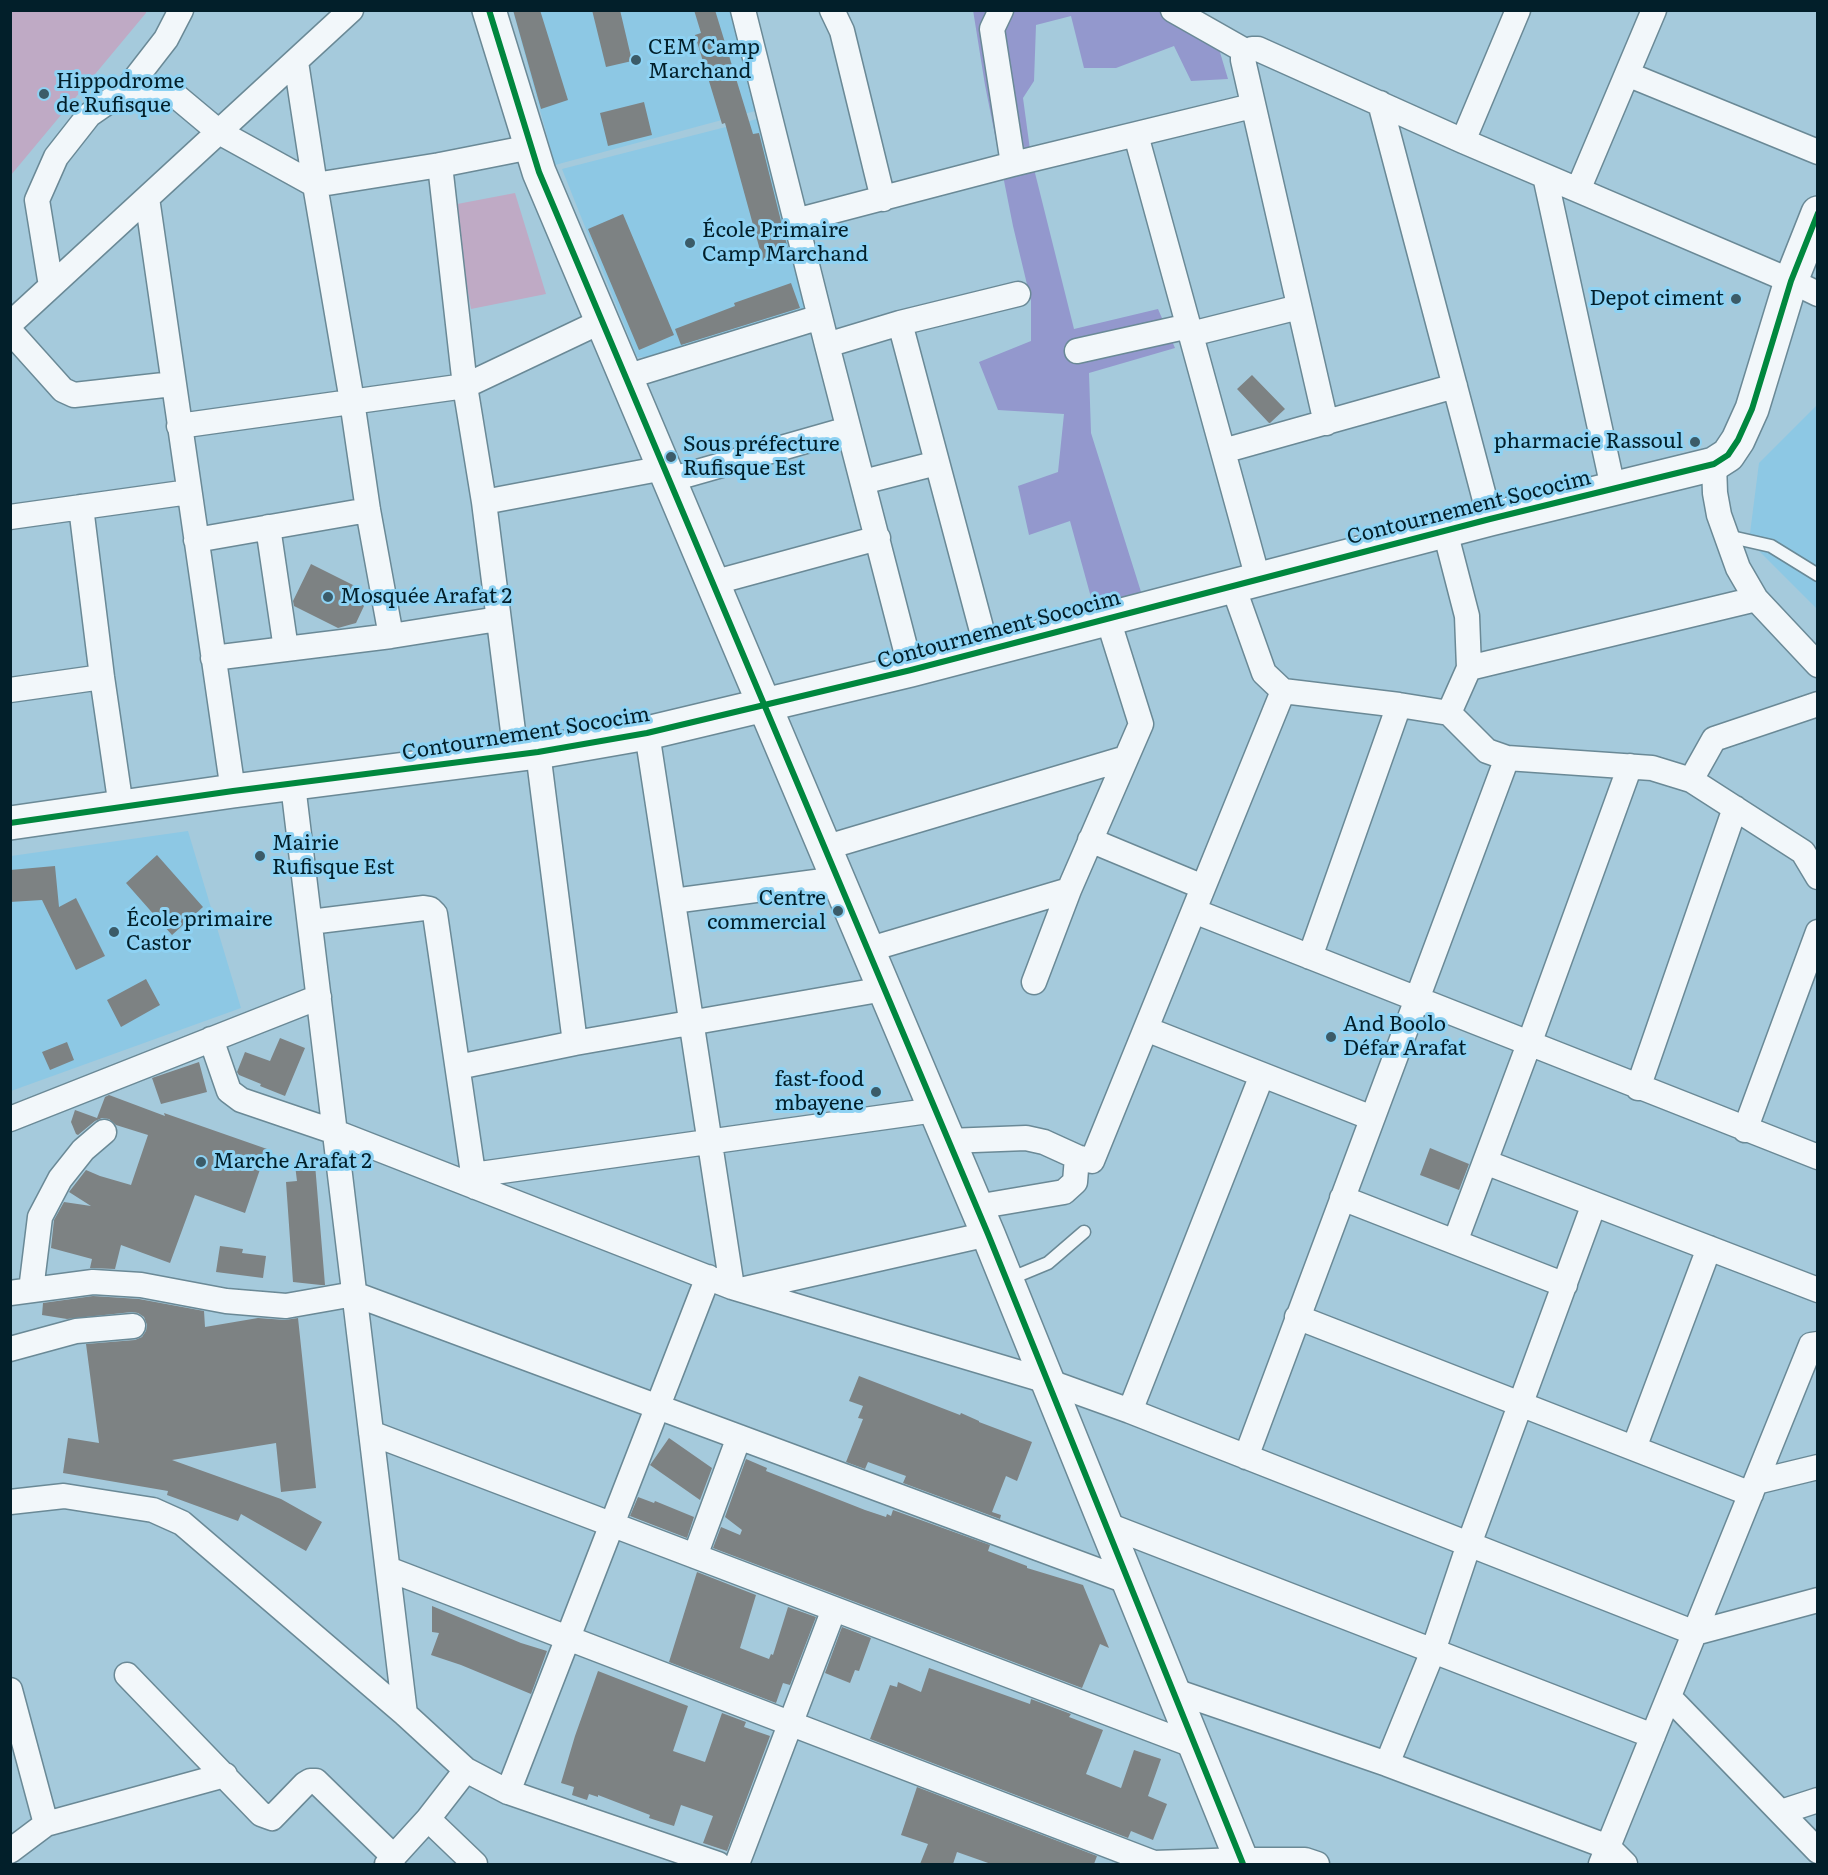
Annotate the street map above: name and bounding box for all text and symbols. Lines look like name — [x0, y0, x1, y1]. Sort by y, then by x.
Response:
place label: CEM Camp Marchand — [648, 35, 760, 85]
marker: CEM Camp Marchand — [629, 53, 643, 67]
place label: Hippodrome de Rufisque — [56, 69, 184, 119]
marker: Hippodrome de Rufisque — [37, 87, 51, 101]
place label: École Primaire Camp Marchand — [702, 218, 868, 268]
marker: École Primaire Camp Marchand — [683, 236, 697, 250]
place label: Depot ciment — [1589, 286, 1724, 312]
marker: Depot ciment — [1729, 292, 1743, 306]
place label: pharmacie Rassoul — [1494, 429, 1683, 455]
place label: Sous préfecture Rufisque Est — [683, 432, 840, 482]
marker: pharmacie Rassoul — [1688, 435, 1702, 449]
marker: Sous préfecture Rufisque Est — [664, 450, 678, 464]
street label: Contournement Sococim — [1344, 465, 1594, 551]
place label: Mosquée Arafat 2 — [340, 584, 512, 610]
street label: Contournement Sococim — [875, 585, 1123, 675]
marker: Mosquée Arafat 2 — [321, 590, 335, 604]
street label: Contournement Sococim — [400, 702, 652, 766]
place label: Mairie Rufisque Est — [272, 831, 395, 881]
marker: Mairie Rufisque Est — [253, 849, 267, 863]
place label: Centre commercial — [707, 886, 826, 936]
marker: Centre commercial — [831, 904, 845, 918]
place label: École primaire Castor — [126, 907, 273, 957]
marker: École primaire Castor — [107, 925, 121, 939]
place label: And Boolo Défar Arafat — [1343, 1012, 1466, 1062]
marker: And Boolo Défar Arafat — [1324, 1030, 1338, 1044]
place label: fast-food mbayene — [774, 1067, 864, 1117]
marker: fast-food mbayene — [869, 1085, 883, 1099]
place label: Marche Arafat 2 — [213, 1149, 372, 1175]
marker: Marche Arafat 2 — [194, 1155, 208, 1169]

